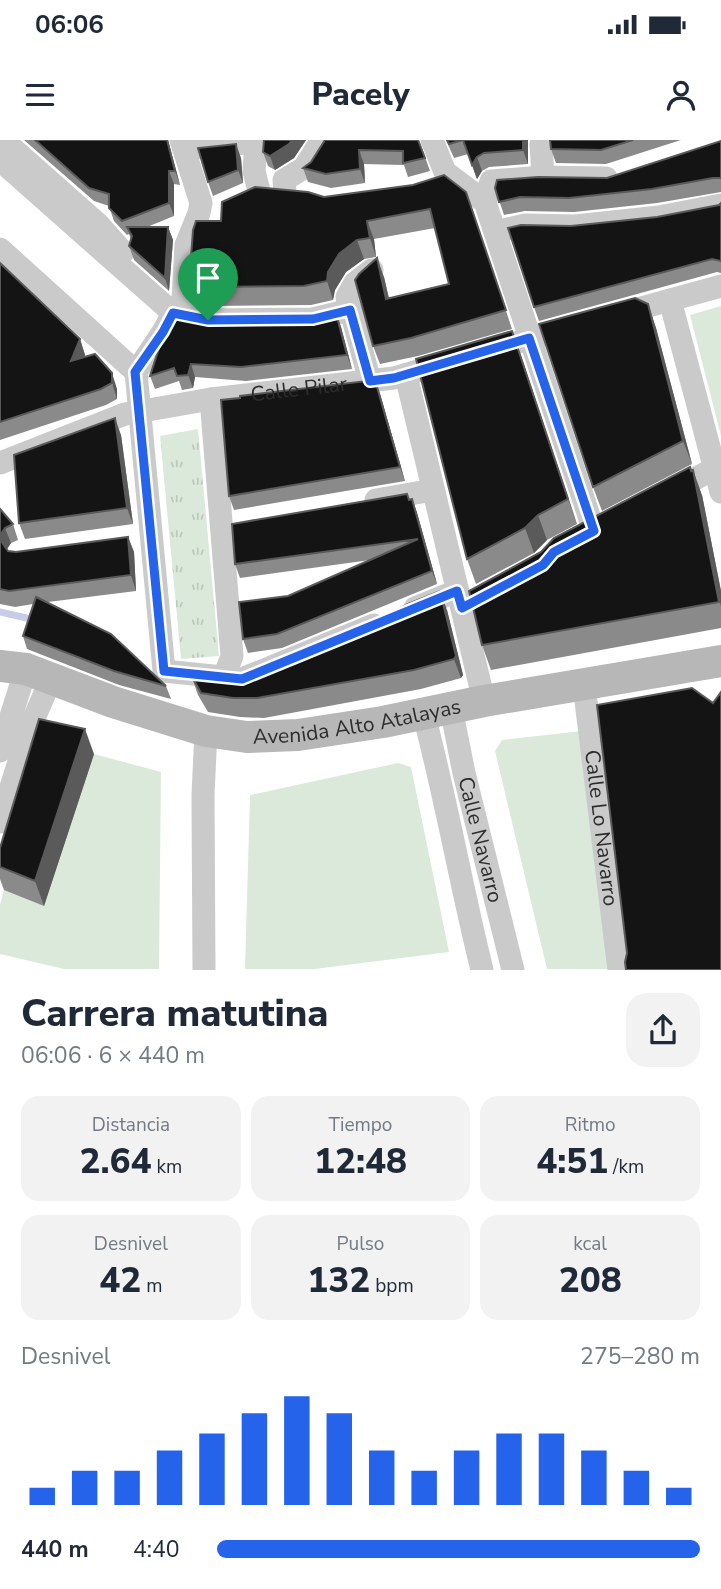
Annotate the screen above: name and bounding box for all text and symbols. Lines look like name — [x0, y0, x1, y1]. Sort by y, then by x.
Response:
text: 06:06 — [35, 7, 104, 42]
text: Pacely — [311, 73, 410, 116]
icon: menu — [21, 76, 59, 114]
icon: person — [662, 76, 700, 114]
pin — [178, 248, 238, 320]
icon: arrive — [189, 259, 227, 297]
street label: Calle Pilar — [249, 369, 349, 408]
street label: Avenida Alto Atalayas — [252, 692, 463, 751]
street label: Calle Lo Navarro — [578, 748, 625, 908]
street label: Calle Navarro — [451, 774, 510, 906]
text: Carrera matutina — [21, 988, 329, 1039]
button: share — [626, 993, 700, 1067]
text: 06:06 · 6 × 440 m — [21, 1040, 205, 1071]
text: Distancia — [92, 1112, 170, 1138]
text: Tiempo — [329, 1112, 392, 1138]
text: Ritmo — [565, 1112, 615, 1138]
text: 2.64 — [79, 1138, 152, 1185]
text: 12:48 — [314, 1138, 407, 1185]
text: 4:51 — [536, 1138, 608, 1185]
text: km — [152, 1154, 182, 1180]
text: /km — [608, 1154, 644, 1180]
text: Desnivel — [94, 1231, 168, 1257]
text: Pulso — [337, 1231, 384, 1257]
text: kcal — [573, 1231, 607, 1257]
text: 42 — [99, 1257, 141, 1304]
text: 132 — [307, 1257, 370, 1304]
text: 208 — [559, 1257, 622, 1304]
text: m — [141, 1273, 162, 1299]
text: bpm — [370, 1273, 414, 1299]
text: Desnivel — [21, 1341, 111, 1372]
text: 275–280 m — [580, 1341, 700, 1372]
text: 440 m — [21, 1534, 89, 1565]
text: 4:40 — [133, 1534, 180, 1565]

